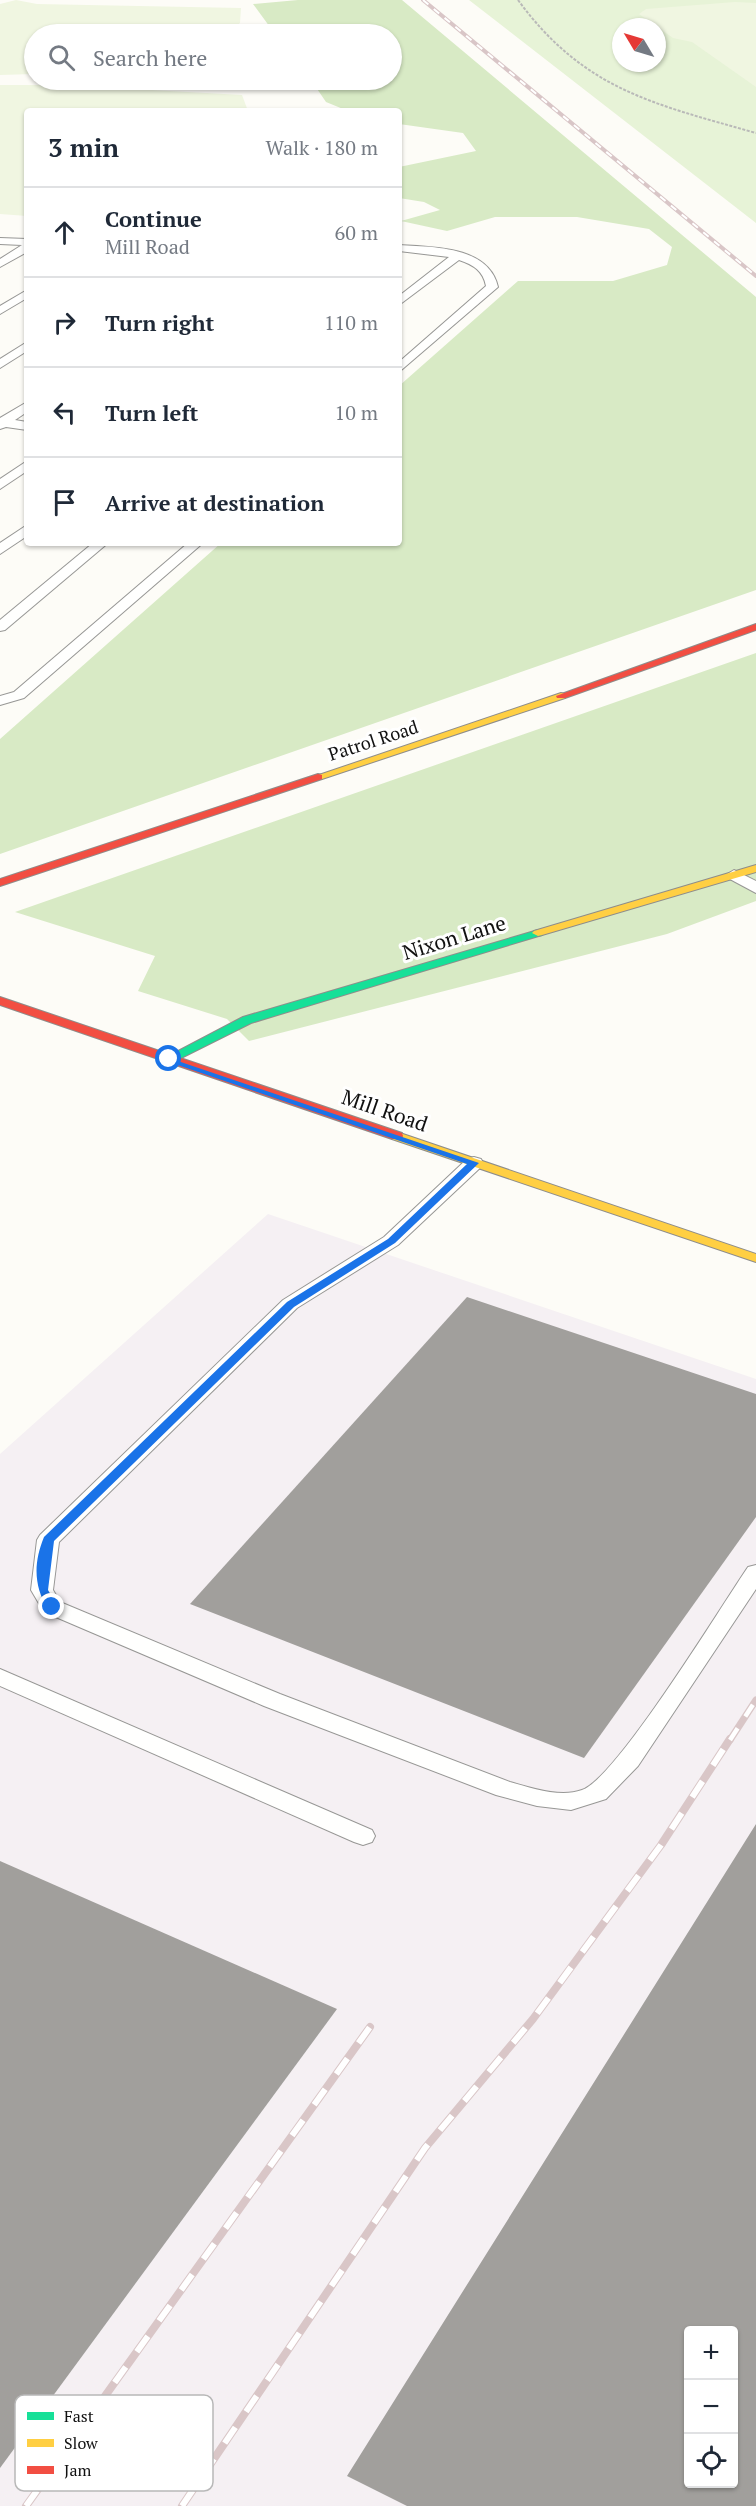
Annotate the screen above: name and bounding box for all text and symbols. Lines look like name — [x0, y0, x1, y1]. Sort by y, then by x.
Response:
north arrow — [612, 18, 666, 72]
search box — [24, 24, 402, 90]
icon: search — [45, 41, 78, 74]
text: Search here — [93, 43, 207, 72]
text: 3 min — [48, 130, 119, 164]
text: Walk · 180 m — [266, 134, 378, 161]
text: Continue — [105, 204, 202, 233]
icon: ahead — [48, 216, 81, 249]
text: 60 m — [335, 219, 378, 246]
text: Mill Road — [105, 233, 190, 260]
icon: right — [48, 306, 81, 339]
text: Turn right — [105, 308, 214, 337]
text: 110 m — [324, 309, 378, 336]
icon: left — [48, 396, 81, 429]
text: Turn left — [105, 398, 198, 427]
text: 10 m — [335, 399, 378, 426]
icon: arrive — [48, 486, 81, 519]
text: Arrive at destination — [105, 488, 324, 517]
street label: Patrol Road — [325, 714, 421, 766]
street label: Nixon Lane — [399, 908, 509, 966]
route start — [155, 1045, 181, 1071]
street label: Mill Road — [338, 1082, 432, 1138]
route end — [38, 1593, 64, 1619]
map controls — [684, 2326, 738, 2488]
button: + — [684, 2326, 738, 2380]
button: − — [684, 2380, 738, 2434]
legend — [15, 2395, 213, 2491]
text: Fast — [64, 2405, 94, 2427]
text: Slow — [64, 2432, 98, 2454]
button: locate — [684, 2434, 738, 2488]
text: Jam — [64, 2459, 92, 2481]

